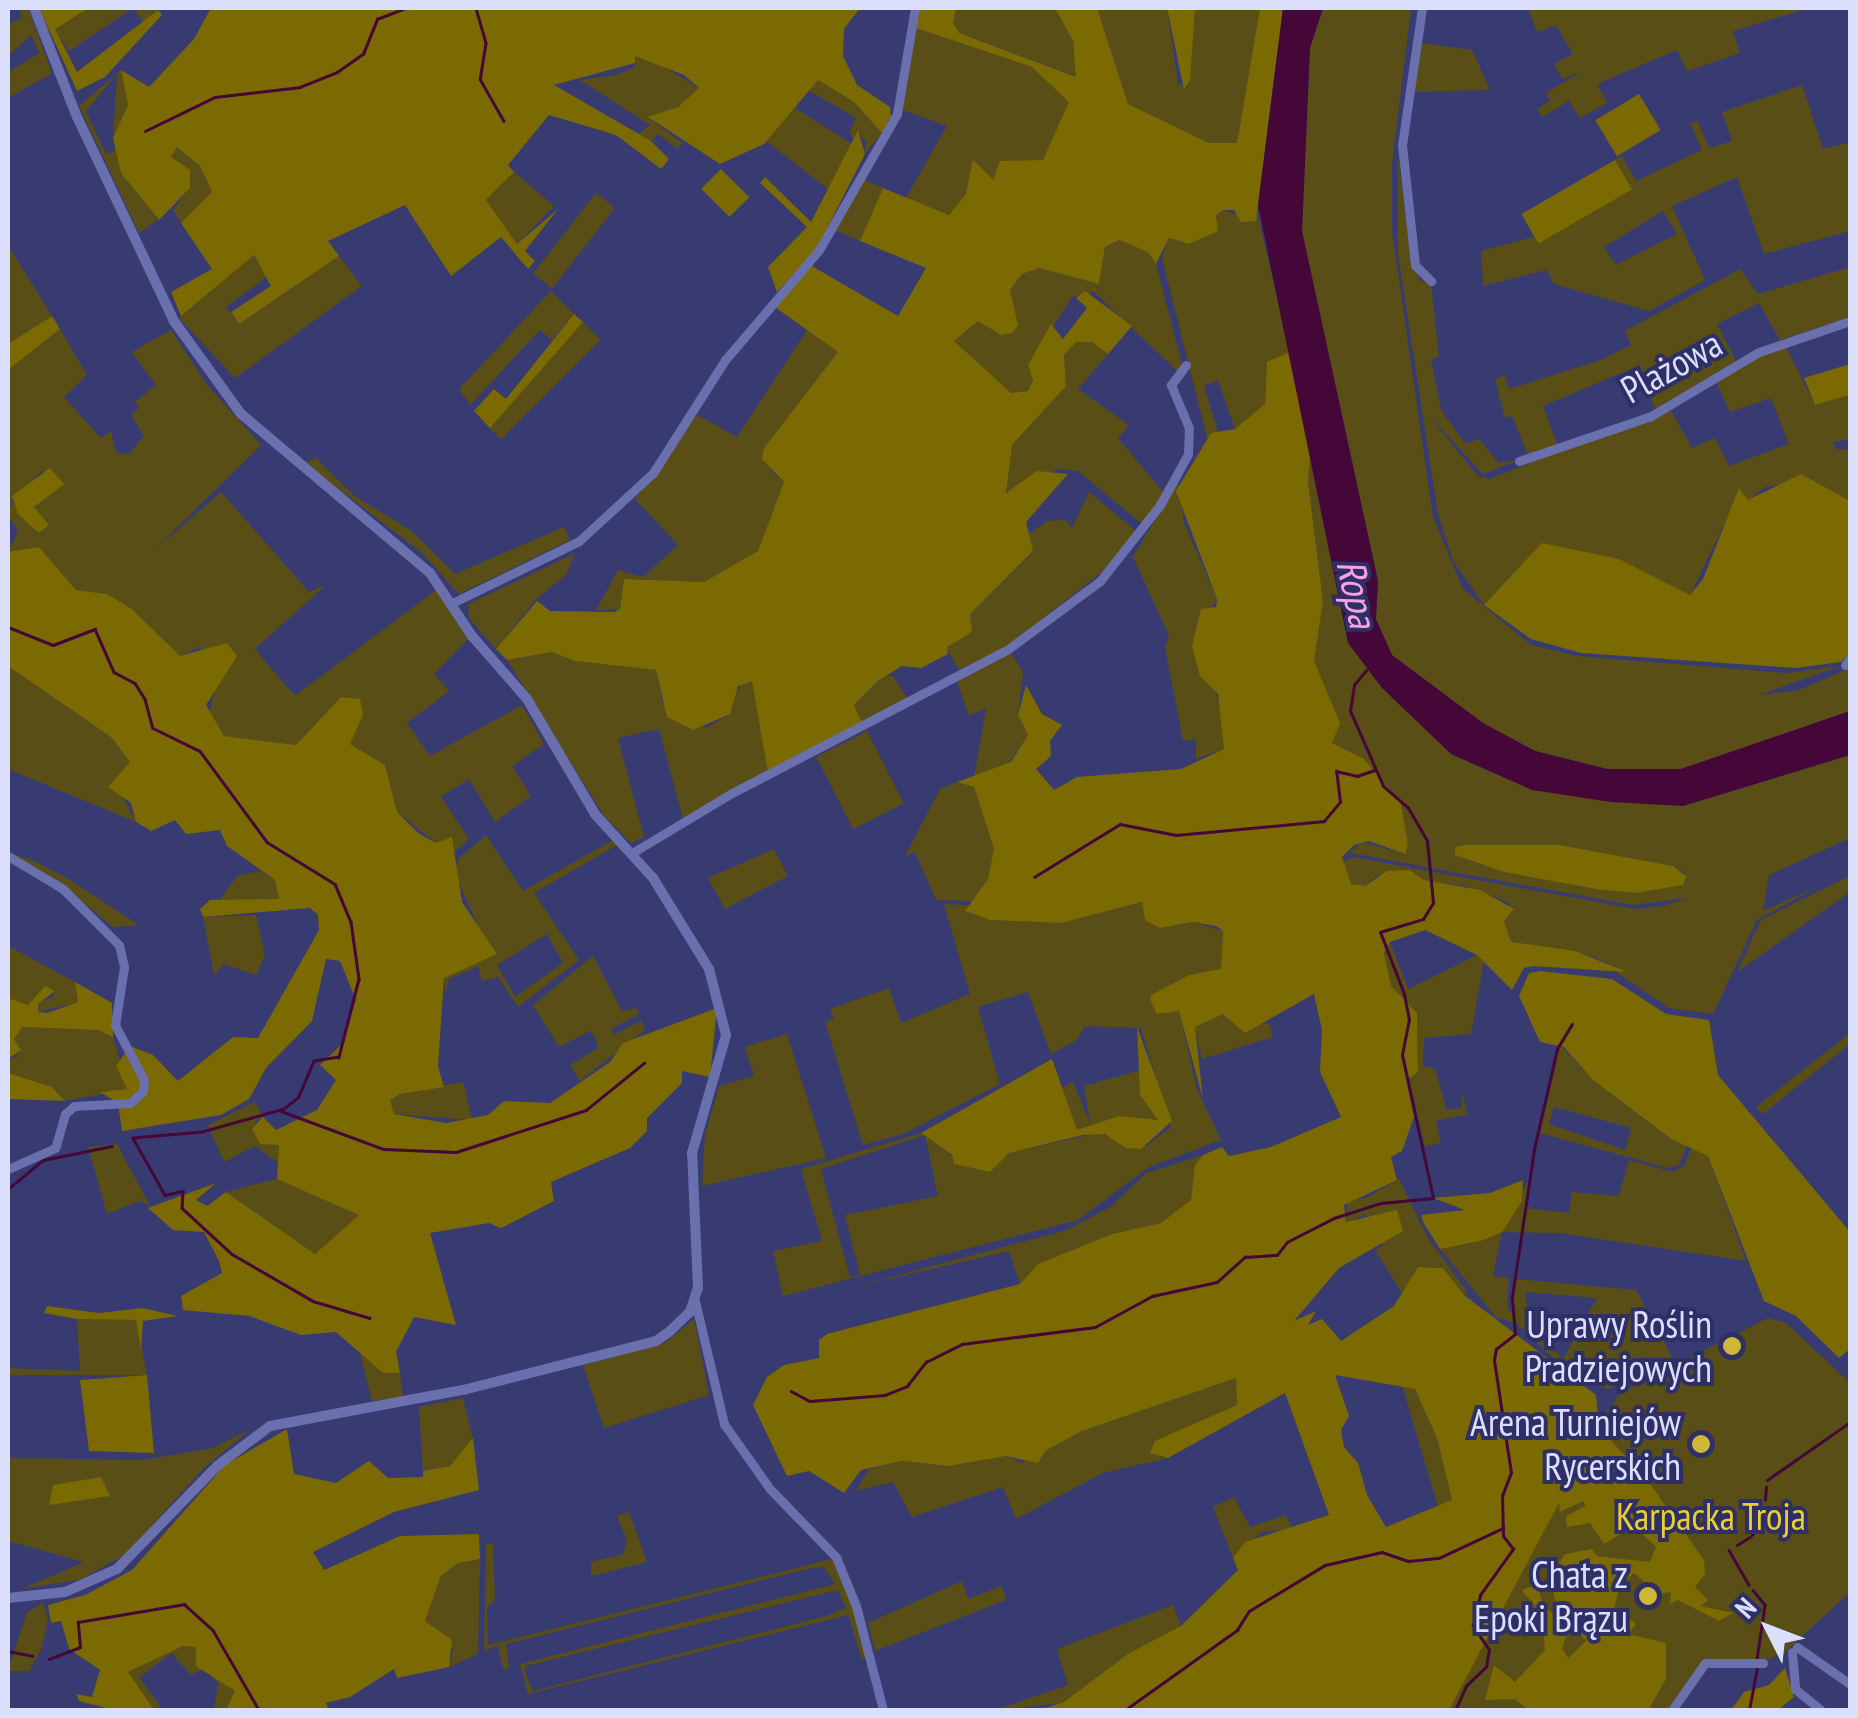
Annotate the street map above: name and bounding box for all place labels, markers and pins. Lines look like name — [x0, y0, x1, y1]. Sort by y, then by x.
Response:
place label: Uprawy Roślin Pradziejowych — [1525, 1301, 1712, 1390]
marker: Uprawy Roślin Pradziejowych — [1721, 1335, 1743, 1357]
place label: Arena Turniejów Rycerskich — [1469, 1399, 1681, 1488]
marker: Arena Turniejów Rycerskich — [1690, 1433, 1712, 1455]
place label: Chata z Epoki Brązu — [1474, 1551, 1628, 1640]
marker: Chata z Epoki Brązu — [1637, 1585, 1659, 1607]

